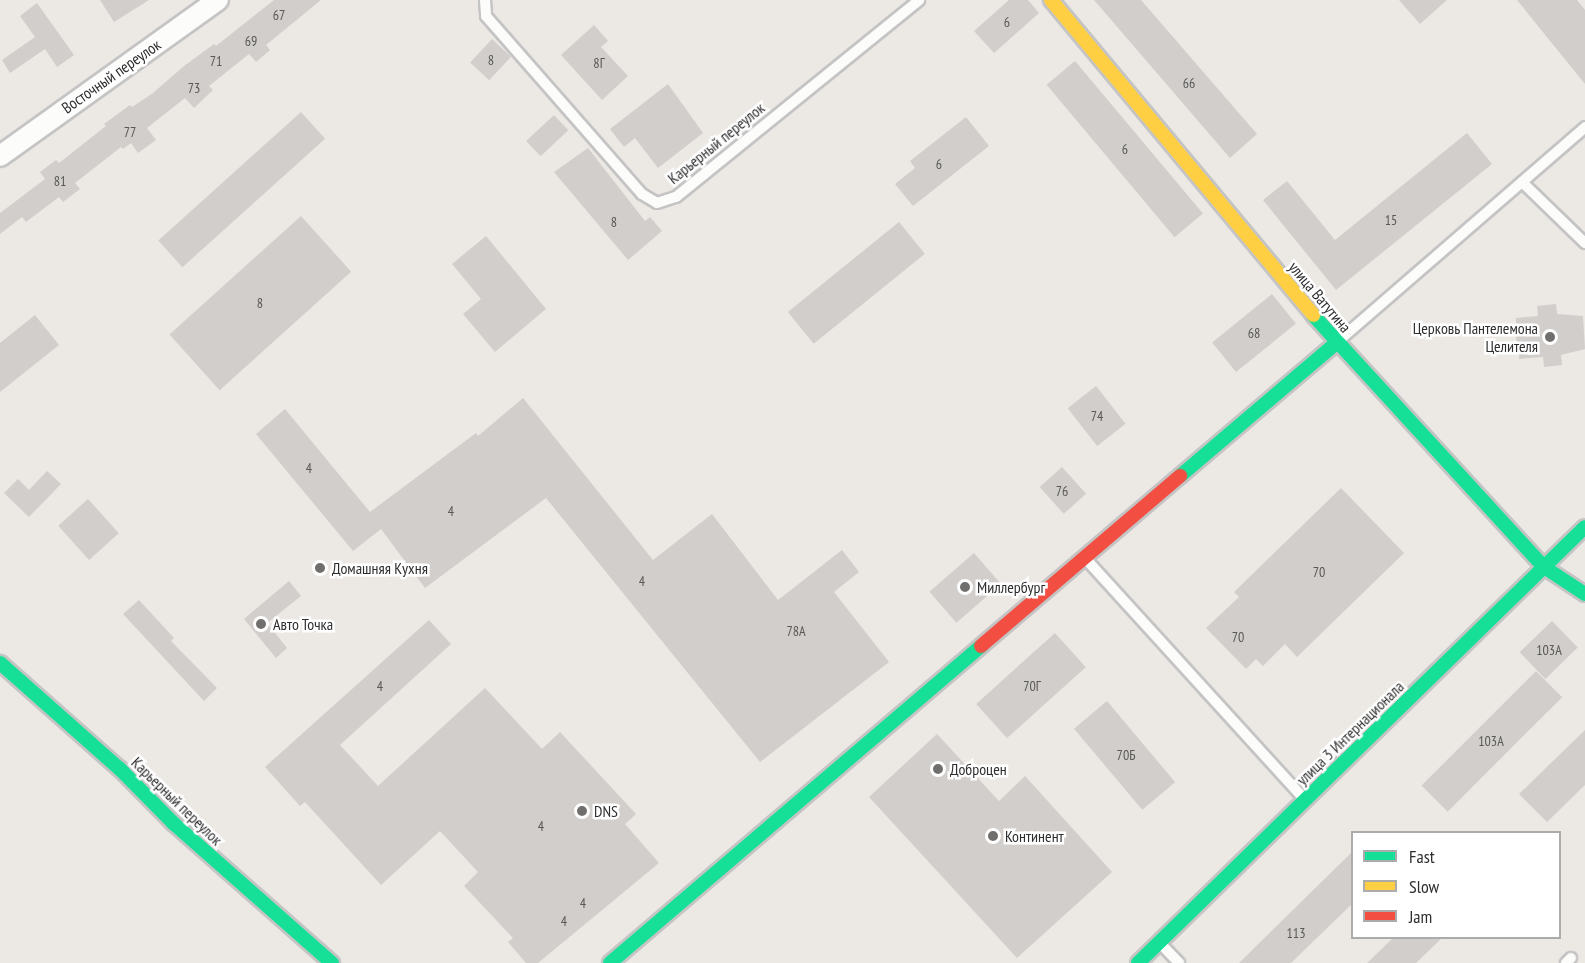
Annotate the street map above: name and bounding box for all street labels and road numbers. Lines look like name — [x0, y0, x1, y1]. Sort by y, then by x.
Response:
street label: Восточный переулок — [58, 35, 164, 117]
street label: Карьерный переулок — [664, 98, 768, 188]
street label: улица Ватутина — [1285, 258, 1355, 336]
street label: улица 3 Интернационала — [1292, 677, 1408, 789]
street label: Карьерный переулок — [128, 753, 226, 849]

